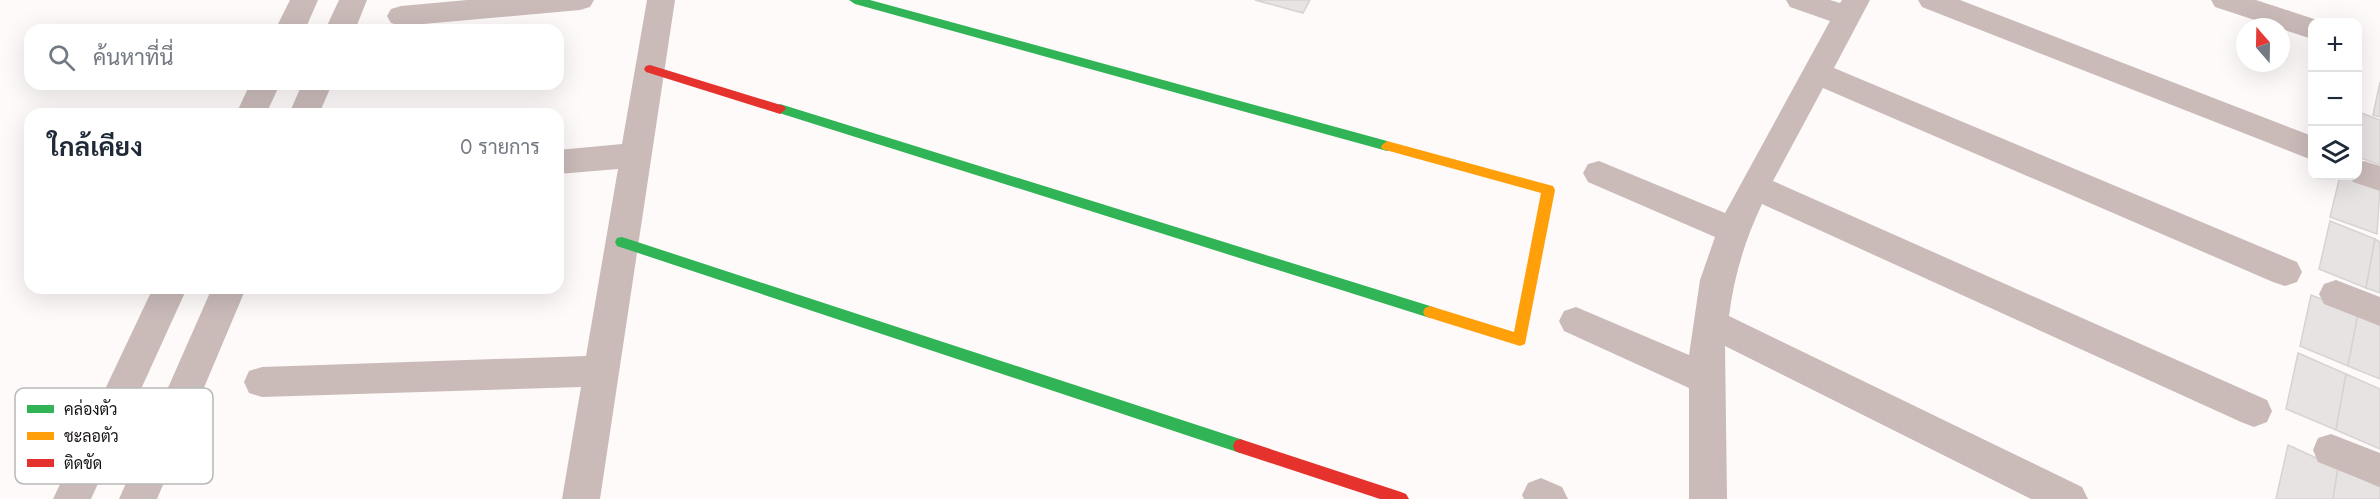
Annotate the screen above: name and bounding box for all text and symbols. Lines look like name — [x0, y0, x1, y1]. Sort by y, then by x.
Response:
north arrow — [2236, 18, 2290, 72]
map controls — [2308, 18, 2362, 180]
button: + — [2308, 18, 2362, 72]
search box — [24, 24, 564, 90]
icon: search — [45, 41, 78, 74]
text: ค้นหาที่นี่ — [93, 41, 173, 73]
button: − — [2308, 72, 2362, 126]
button: layers — [2308, 126, 2362, 180]
text: ใกล้เคียง — [48, 128, 143, 166]
text: 0 รายการ — [460, 133, 540, 162]
legend — [15, 388, 213, 484]
text: คล่องตัว — [64, 398, 118, 421]
text: ชะลอตัว — [64, 425, 119, 448]
text: ติดขัด — [64, 452, 102, 475]

